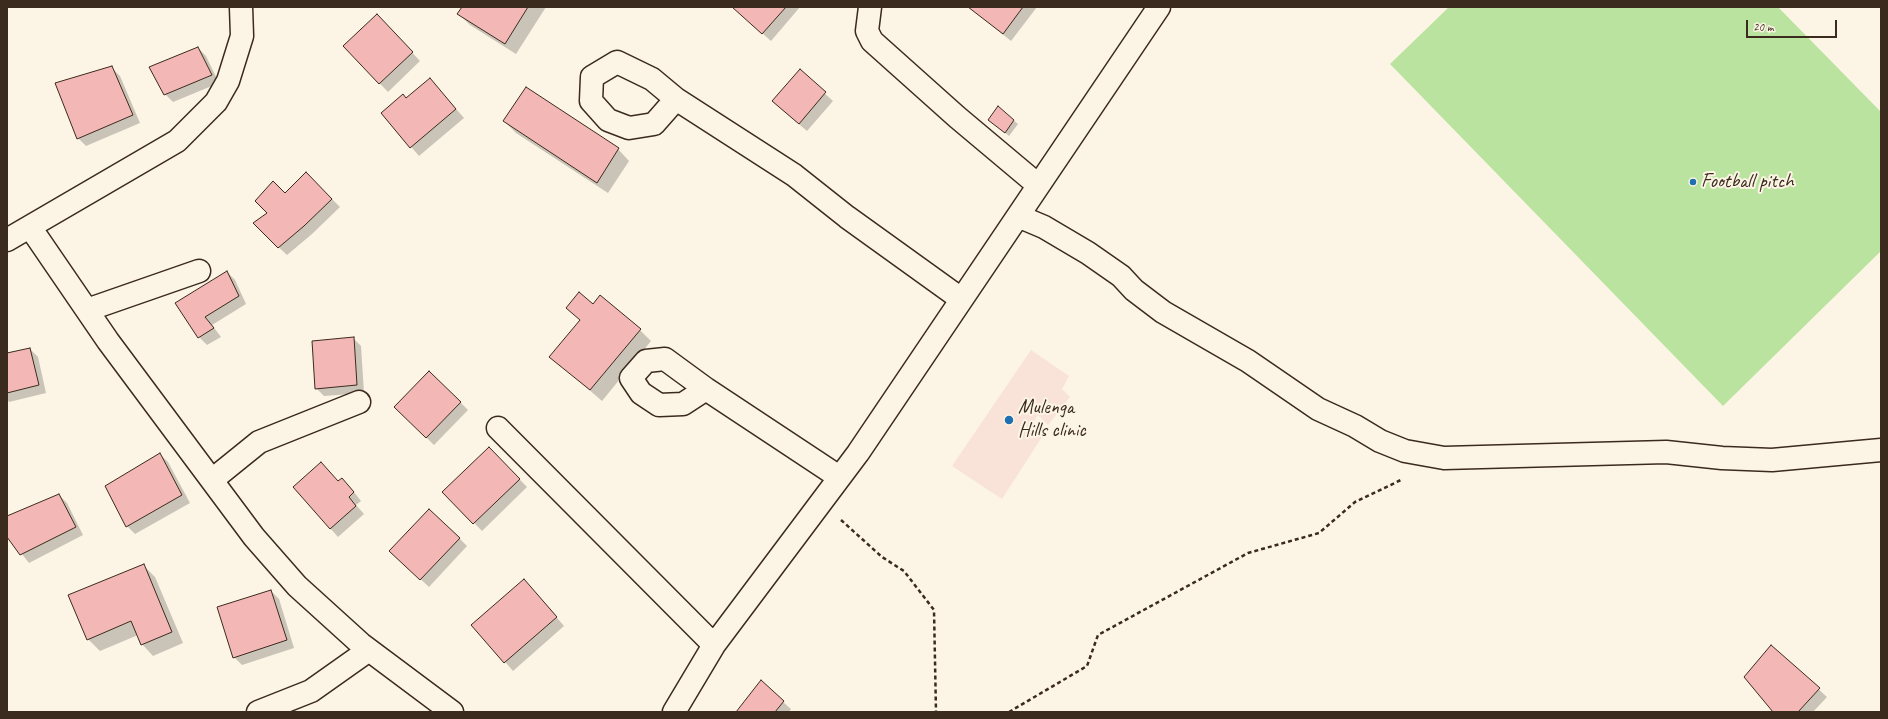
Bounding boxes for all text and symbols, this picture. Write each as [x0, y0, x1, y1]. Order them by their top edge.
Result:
scale bar [1748, 12, 1839, 38]
text: 20 m [1753, 19, 1773, 35]
place label: Football pitch [1701, 170, 1794, 194]
marker: Football pitch [1688, 177, 1698, 187]
place label: Mulenga Hills clinic [1018, 396, 1086, 443]
marker: Mulenga Hills clinic [1003, 414, 1015, 426]

